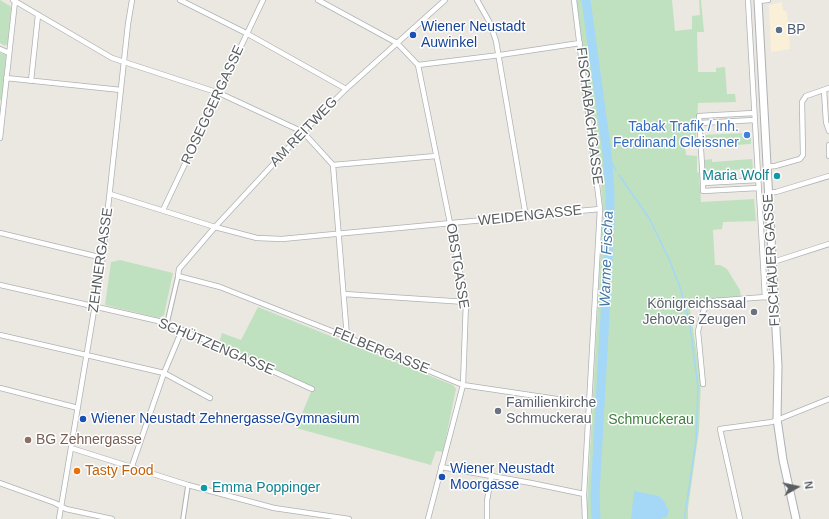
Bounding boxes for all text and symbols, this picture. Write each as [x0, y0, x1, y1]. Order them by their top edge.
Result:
place label: Wiener Neustadt Auwinkel [421, 19, 525, 52]
place label: BP [787, 22, 806, 38]
marker: BP [774, 25, 784, 35]
marker: Wiener Neustadt Auwinkel [408, 30, 418, 40]
street label: ROSEGGERGASSE [178, 43, 248, 167]
street label: FISCHABACHGASSE [572, 46, 606, 186]
street label: AM REITWEG [267, 94, 341, 170]
place label: Tabak Trafik / Inh. Ferdinand Gleissner [613, 119, 739, 152]
marker: Tabak Trafik / Inh. Ferdinand Gleissner [742, 130, 752, 140]
place label: Maria Wolf [702, 168, 769, 184]
marker: Maria Wolf [772, 171, 782, 181]
street label: FISCHAUER GASSE [760, 193, 784, 327]
street label: WEIDENGASSE [477, 202, 583, 230]
street label: ZEHNERGASSE [85, 206, 117, 314]
water label: Warme Fischa [596, 211, 618, 307]
street label: OBSTGASSE [442, 222, 472, 310]
place label: Königreichssaal Jehovas Zeugen [642, 296, 746, 328]
marker: Königreichssaal Jehovas Zeugen [749, 307, 759, 317]
street label: SCHÜTZENGASSE [155, 315, 277, 379]
street label: FELBERGASSE [330, 324, 432, 378]
place label: Familienkirche Schmuckerau [506, 395, 596, 428]
marker: Familienkirche Schmuckerau [493, 406, 503, 416]
place label: Wiener Neustadt Zehnergasse/Gymnasium [91, 411, 359, 427]
park label: Schmuckerau [608, 412, 694, 428]
marker: Wiener Neustadt Zehnergasse/Gymnasium [78, 414, 88, 424]
place label: BG Zehnergasse [36, 432, 142, 448]
marker: BG Zehnergasse [23, 435, 33, 445]
place label: Wiener Neustadt Moorgasse [450, 461, 554, 494]
place label: Tasty Food [85, 463, 153, 479]
marker: Tasty Food [72, 466, 82, 476]
north arrow [777, 467, 817, 507]
marker: Wiener Neustadt Moorgasse [437, 472, 447, 482]
place label: Emma Poppinger [212, 480, 320, 496]
text: N [802, 480, 815, 490]
marker: Emma Poppinger [199, 483, 209, 493]

